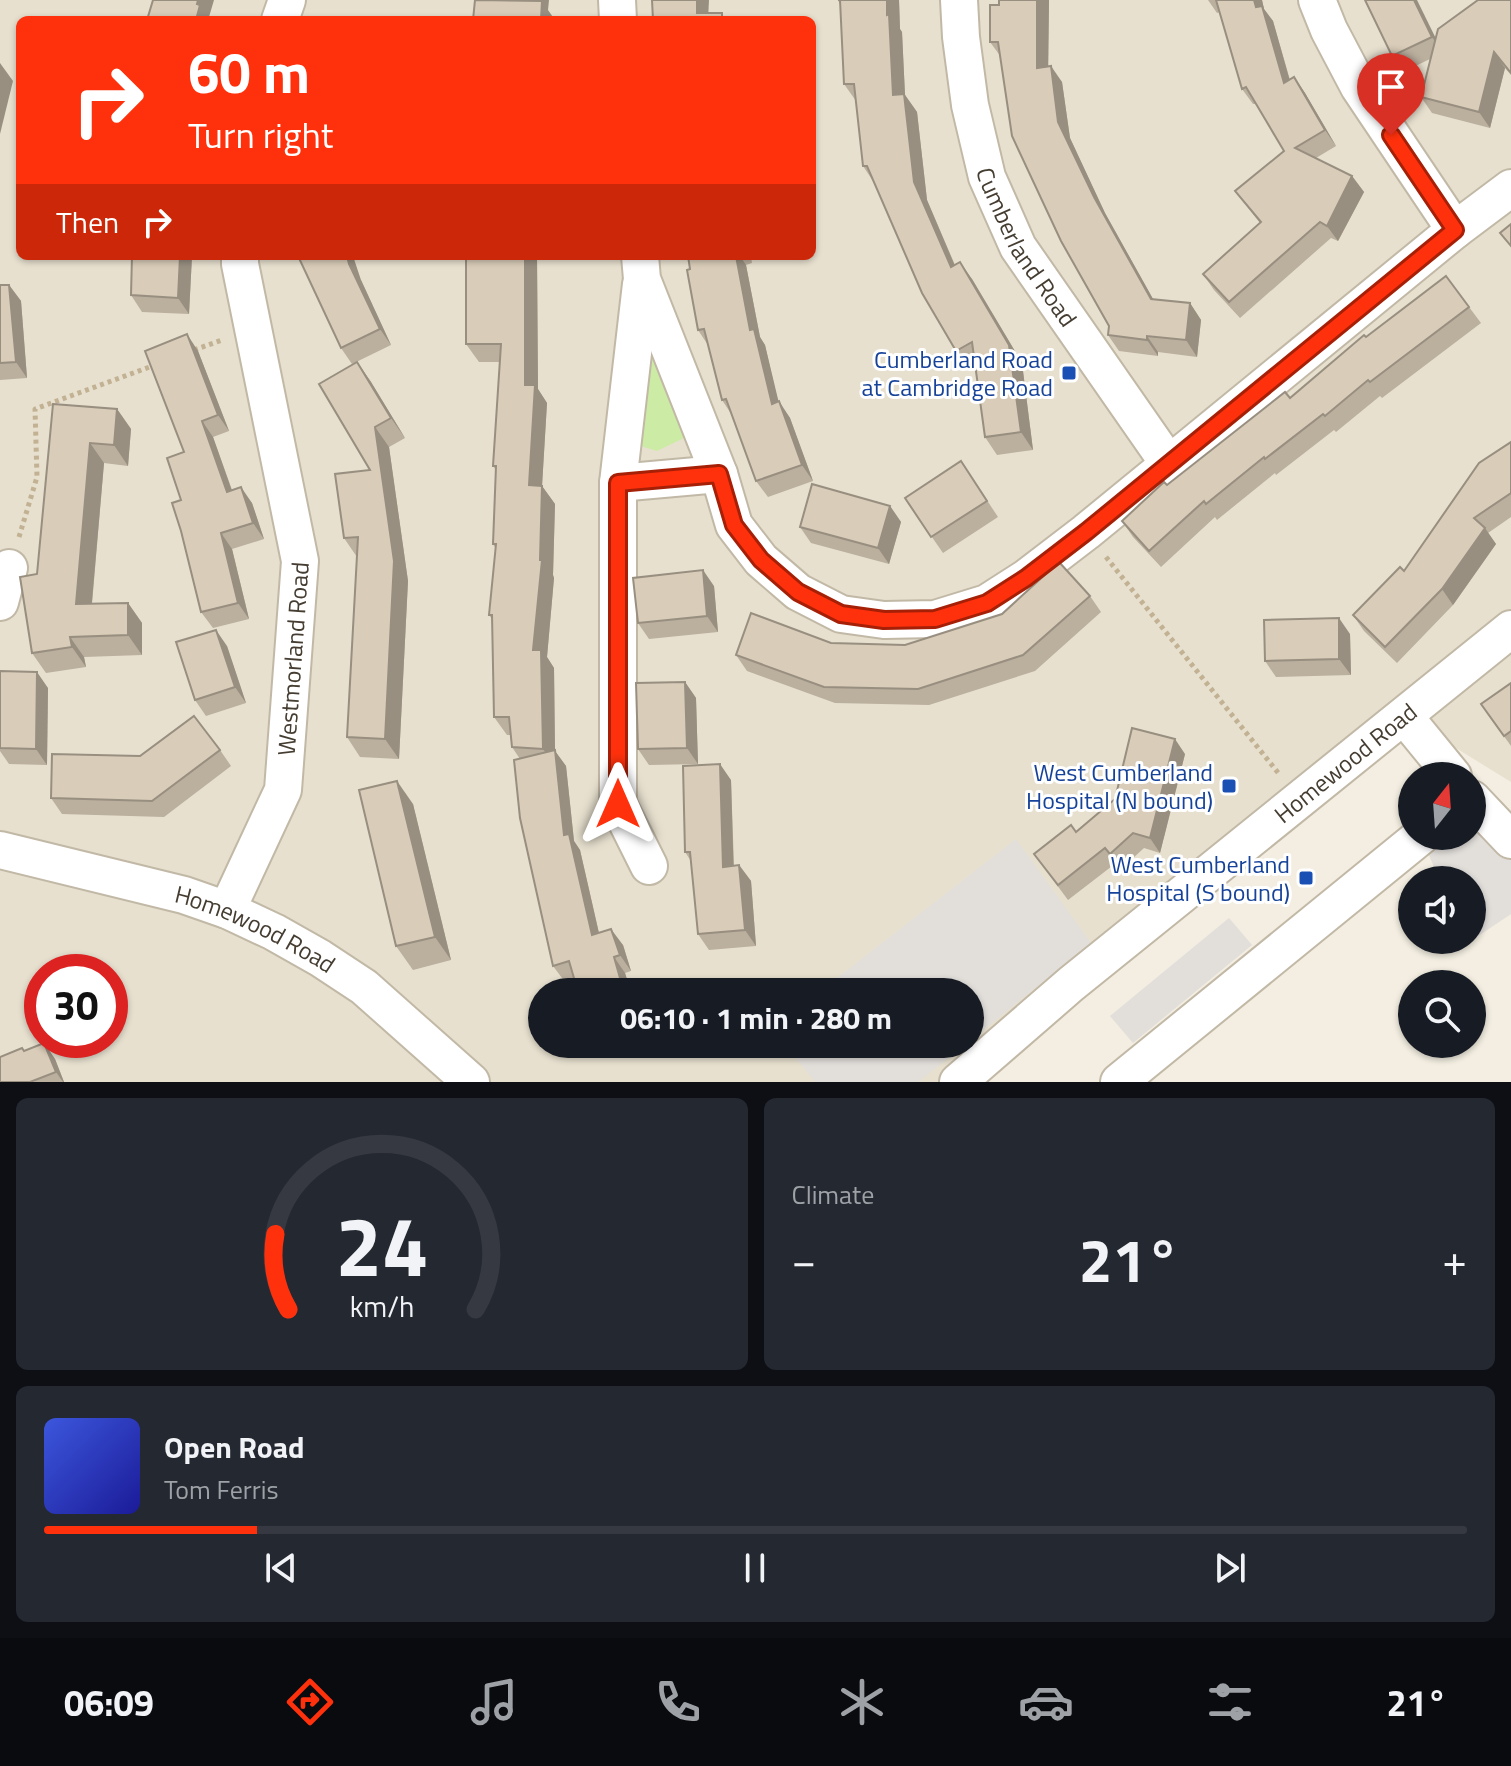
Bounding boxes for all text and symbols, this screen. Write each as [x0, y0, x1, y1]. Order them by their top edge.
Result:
text: 60 m [188, 30, 310, 115]
icon: right [56, 48, 160, 152]
pin [1357, 53, 1425, 135]
icon: arrive [1369, 65, 1413, 109]
text: Turn right [188, 107, 333, 162]
street label: Cumberland Road [967, 164, 1086, 334]
text: Then [56, 199, 119, 245]
icon: right [135, 200, 179, 244]
place label: Cumberland Road at Cambridge Road [862, 341, 1053, 405]
marker: Cumberland Road at Cambridge Road [1060, 364, 1078, 382]
street label: Westmorland Road [268, 561, 318, 757]
street label: Homewood Road [1266, 694, 1424, 831]
place label: West Cumberland Hospital (N bound) [1026, 754, 1213, 818]
position arrow [576, 762, 660, 846]
north arrow [1398, 762, 1486, 850]
map controls [1398, 762, 1486, 1058]
marker: West Cumberland Hospital (N bound) [1220, 777, 1238, 795]
place label: West Cumberland Hospital (S bound) [1106, 846, 1290, 910]
button: sound [1398, 866, 1486, 954]
marker: West Cumberland Hospital (S bound) [1297, 869, 1315, 887]
street label: Homewood Road [171, 875, 343, 982]
speed limit sign: 30 [24, 954, 128, 1058]
button: search [1398, 970, 1486, 1058]
text: 06:10 · 1 min · 280 m [620, 995, 892, 1041]
text: Climate [792, 1175, 874, 1214]
text: 24 [335, 1182, 428, 1308]
text: 21° [1079, 1214, 1180, 1305]
text: − [792, 1226, 816, 1293]
text: + [1442, 1226, 1467, 1293]
text: km/h [349, 1285, 414, 1328]
text: Open Road [164, 1424, 305, 1470]
text: Tom Ferris [164, 1470, 279, 1509]
icon: previous [259, 1546, 303, 1590]
icon: pause [733, 1546, 777, 1590]
icon: next [1208, 1546, 1252, 1590]
icon: directions [282, 1674, 338, 1730]
icon: music [466, 1674, 522, 1730]
icon: phone [650, 1674, 706, 1730]
icon: climate [834, 1674, 890, 1730]
icon: car [1018, 1674, 1074, 1730]
icon: filters [1202, 1674, 1258, 1730]
text: 06:09 [64, 1675, 154, 1730]
text: 21° [1386, 1675, 1447, 1730]

